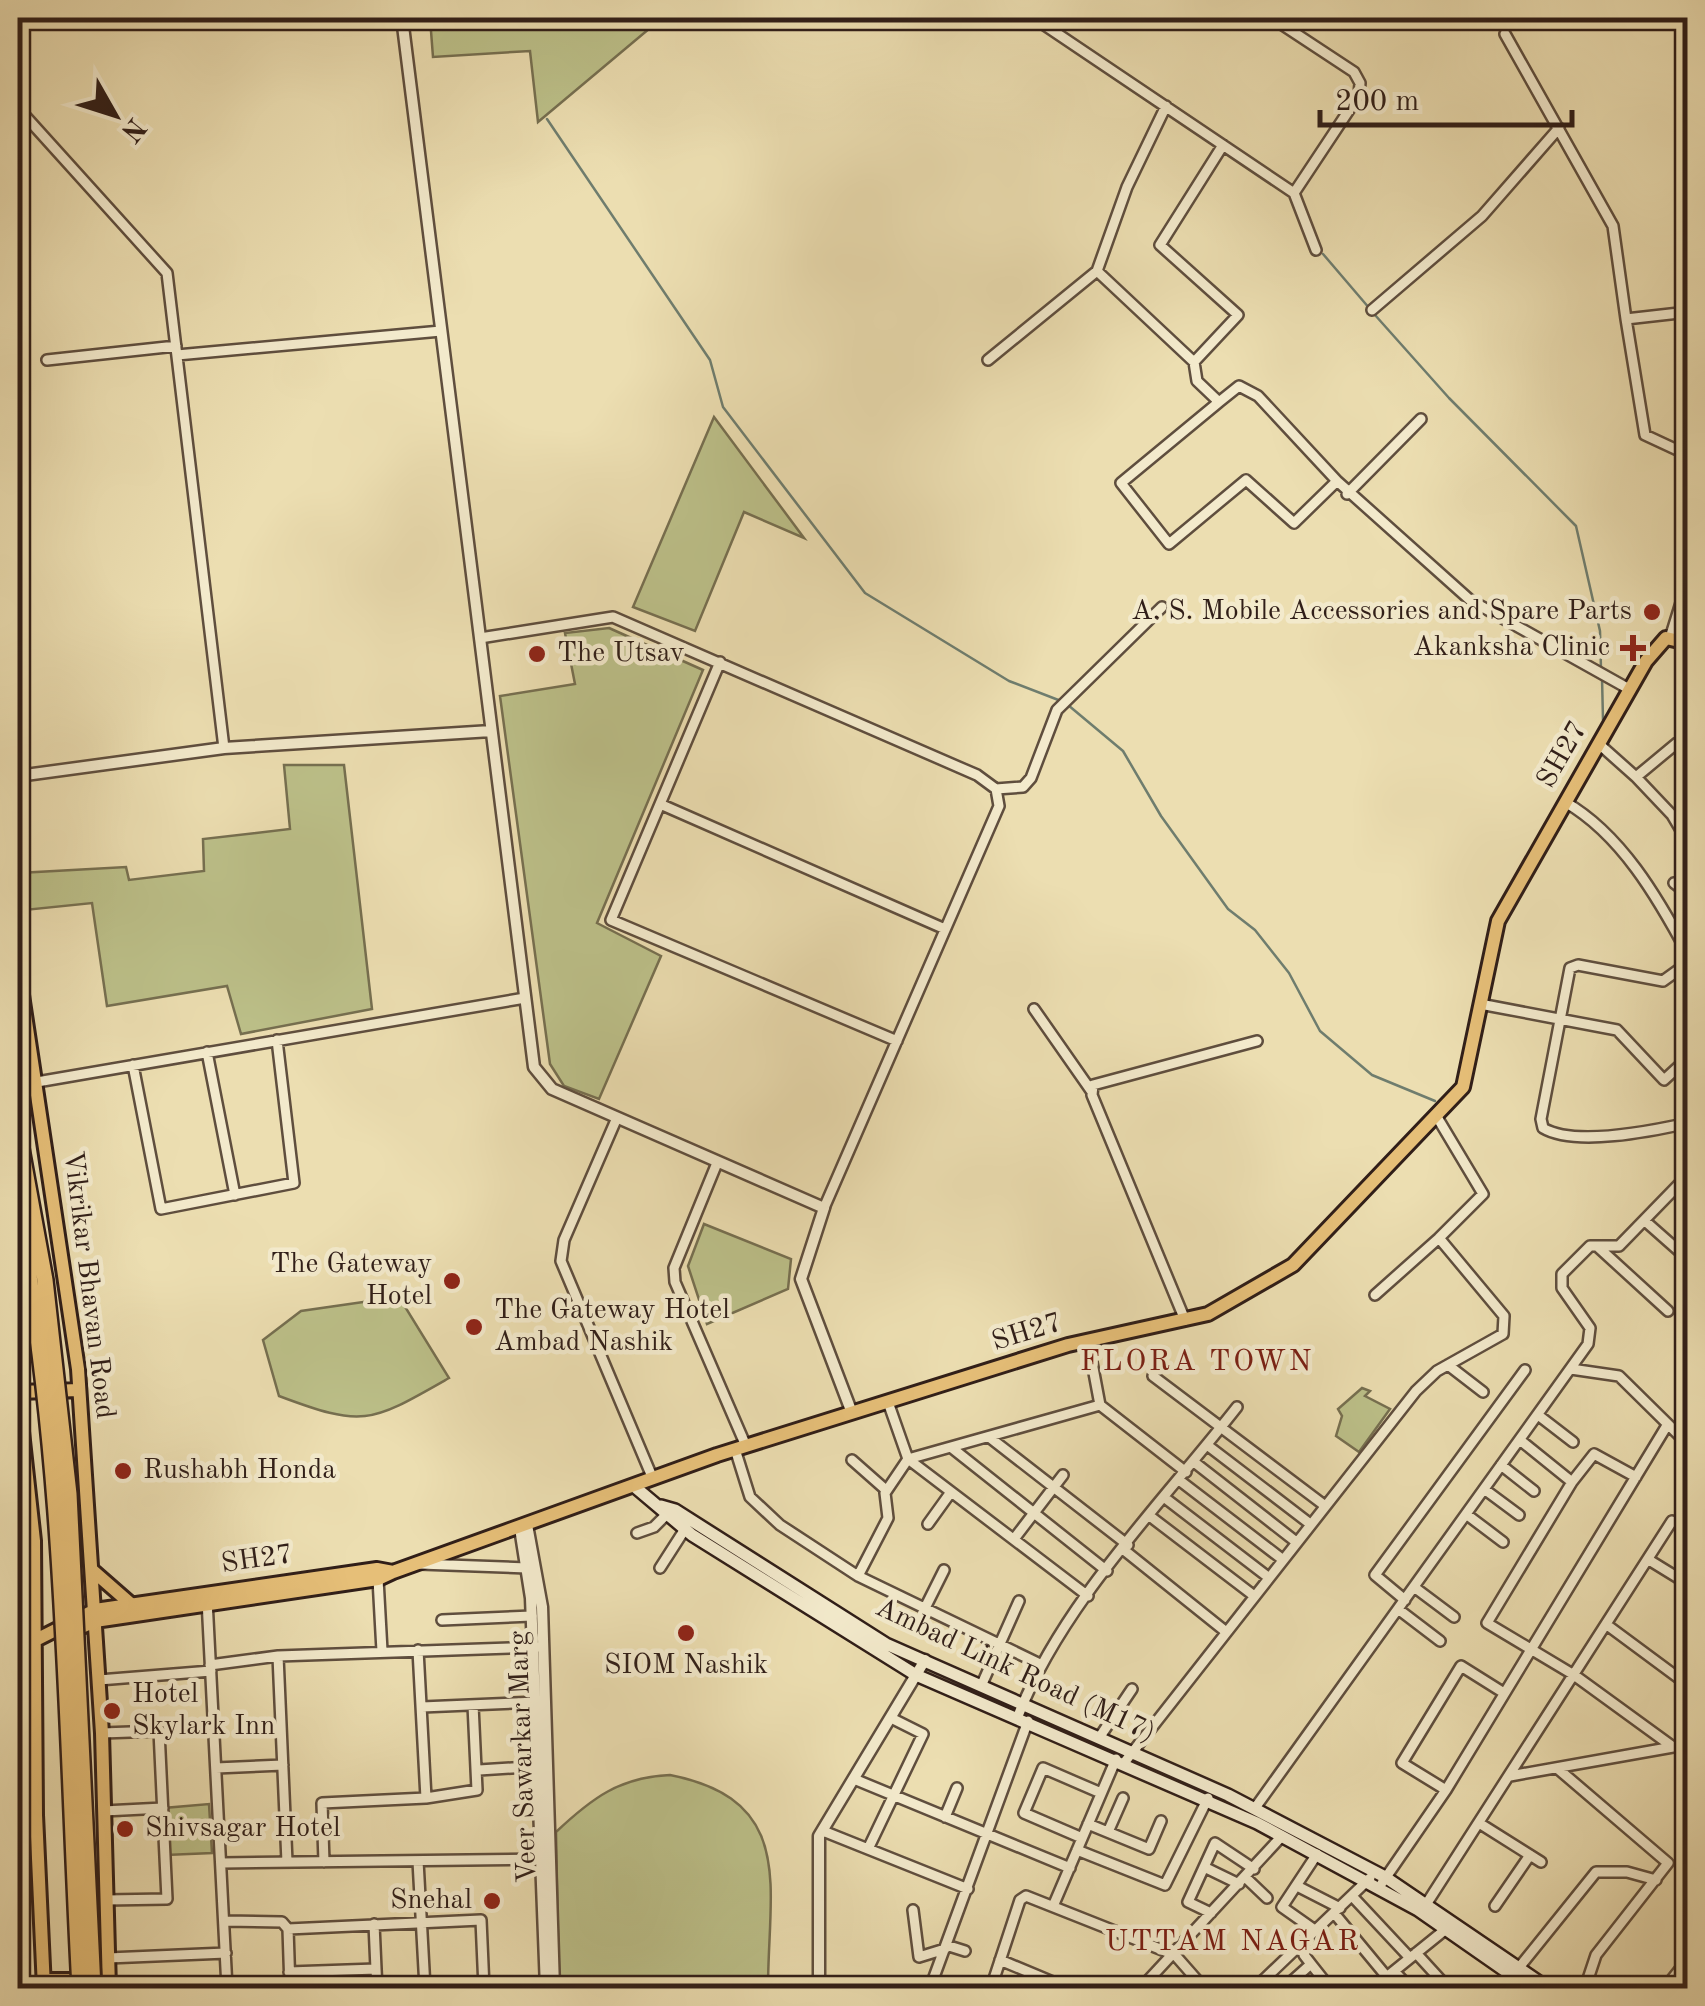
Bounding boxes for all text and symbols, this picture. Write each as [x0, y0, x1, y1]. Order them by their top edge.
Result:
north arrow [65, 65, 165, 165]
scale bar [1320, 65, 1572, 127]
text: 200 m [1335, 87, 1419, 117]
text: N [114, 112, 150, 146]
place label: A. S. Mobile Accessories and Spare Parts [1131, 598, 1632, 626]
marker: A. S. Mobile Accessories and Spare Parts [1641, 601, 1663, 623]
place label: Akanksha Clinic [1413, 634, 1610, 662]
marker: Akanksha Clinic [1620, 635, 1646, 661]
place label: The Utsav [557, 640, 685, 668]
marker: The Utsav [526, 643, 548, 665]
street label: SH27 [1533, 717, 1593, 793]
street label: Vikrikar Bhavan Road [58, 1149, 118, 1421]
place label: The Gateway Hotel [270, 1251, 432, 1311]
marker: The Gateway Hotel [441, 1270, 463, 1292]
place label: The Gateway Hotel Ambad Nashik [494, 1297, 730, 1357]
street label: SH27 [989, 1309, 1065, 1357]
marker: The Gateway Hotel Ambad Nashik [463, 1316, 485, 1338]
district label: FLORA TOWN [1080, 1347, 1314, 1377]
place label: Rushabh Honda [143, 1457, 336, 1485]
marker: Rushabh Honda [112, 1460, 134, 1482]
street label: SH27 [219, 1541, 295, 1579]
street label: Ambad Link Road (M17) [871, 1594, 1159, 1748]
marker: SIOM Nashik [675, 1622, 697, 1644]
street label: Veer Sawarkar Marg [506, 1630, 542, 1884]
place label: SIOM Nashik [604, 1652, 768, 1680]
place label: Hotel Skylark Inn [132, 1681, 275, 1741]
marker: Hotel Skylark Inn [101, 1700, 123, 1722]
place label: Shivsagar Hotel [145, 1815, 340, 1843]
marker: Shivsagar Hotel [114, 1818, 136, 1840]
place label: Snehal [390, 1887, 472, 1915]
marker: Snehal [481, 1890, 503, 1912]
district label: UTTAM NAGAR [1105, 1927, 1361, 1957]

